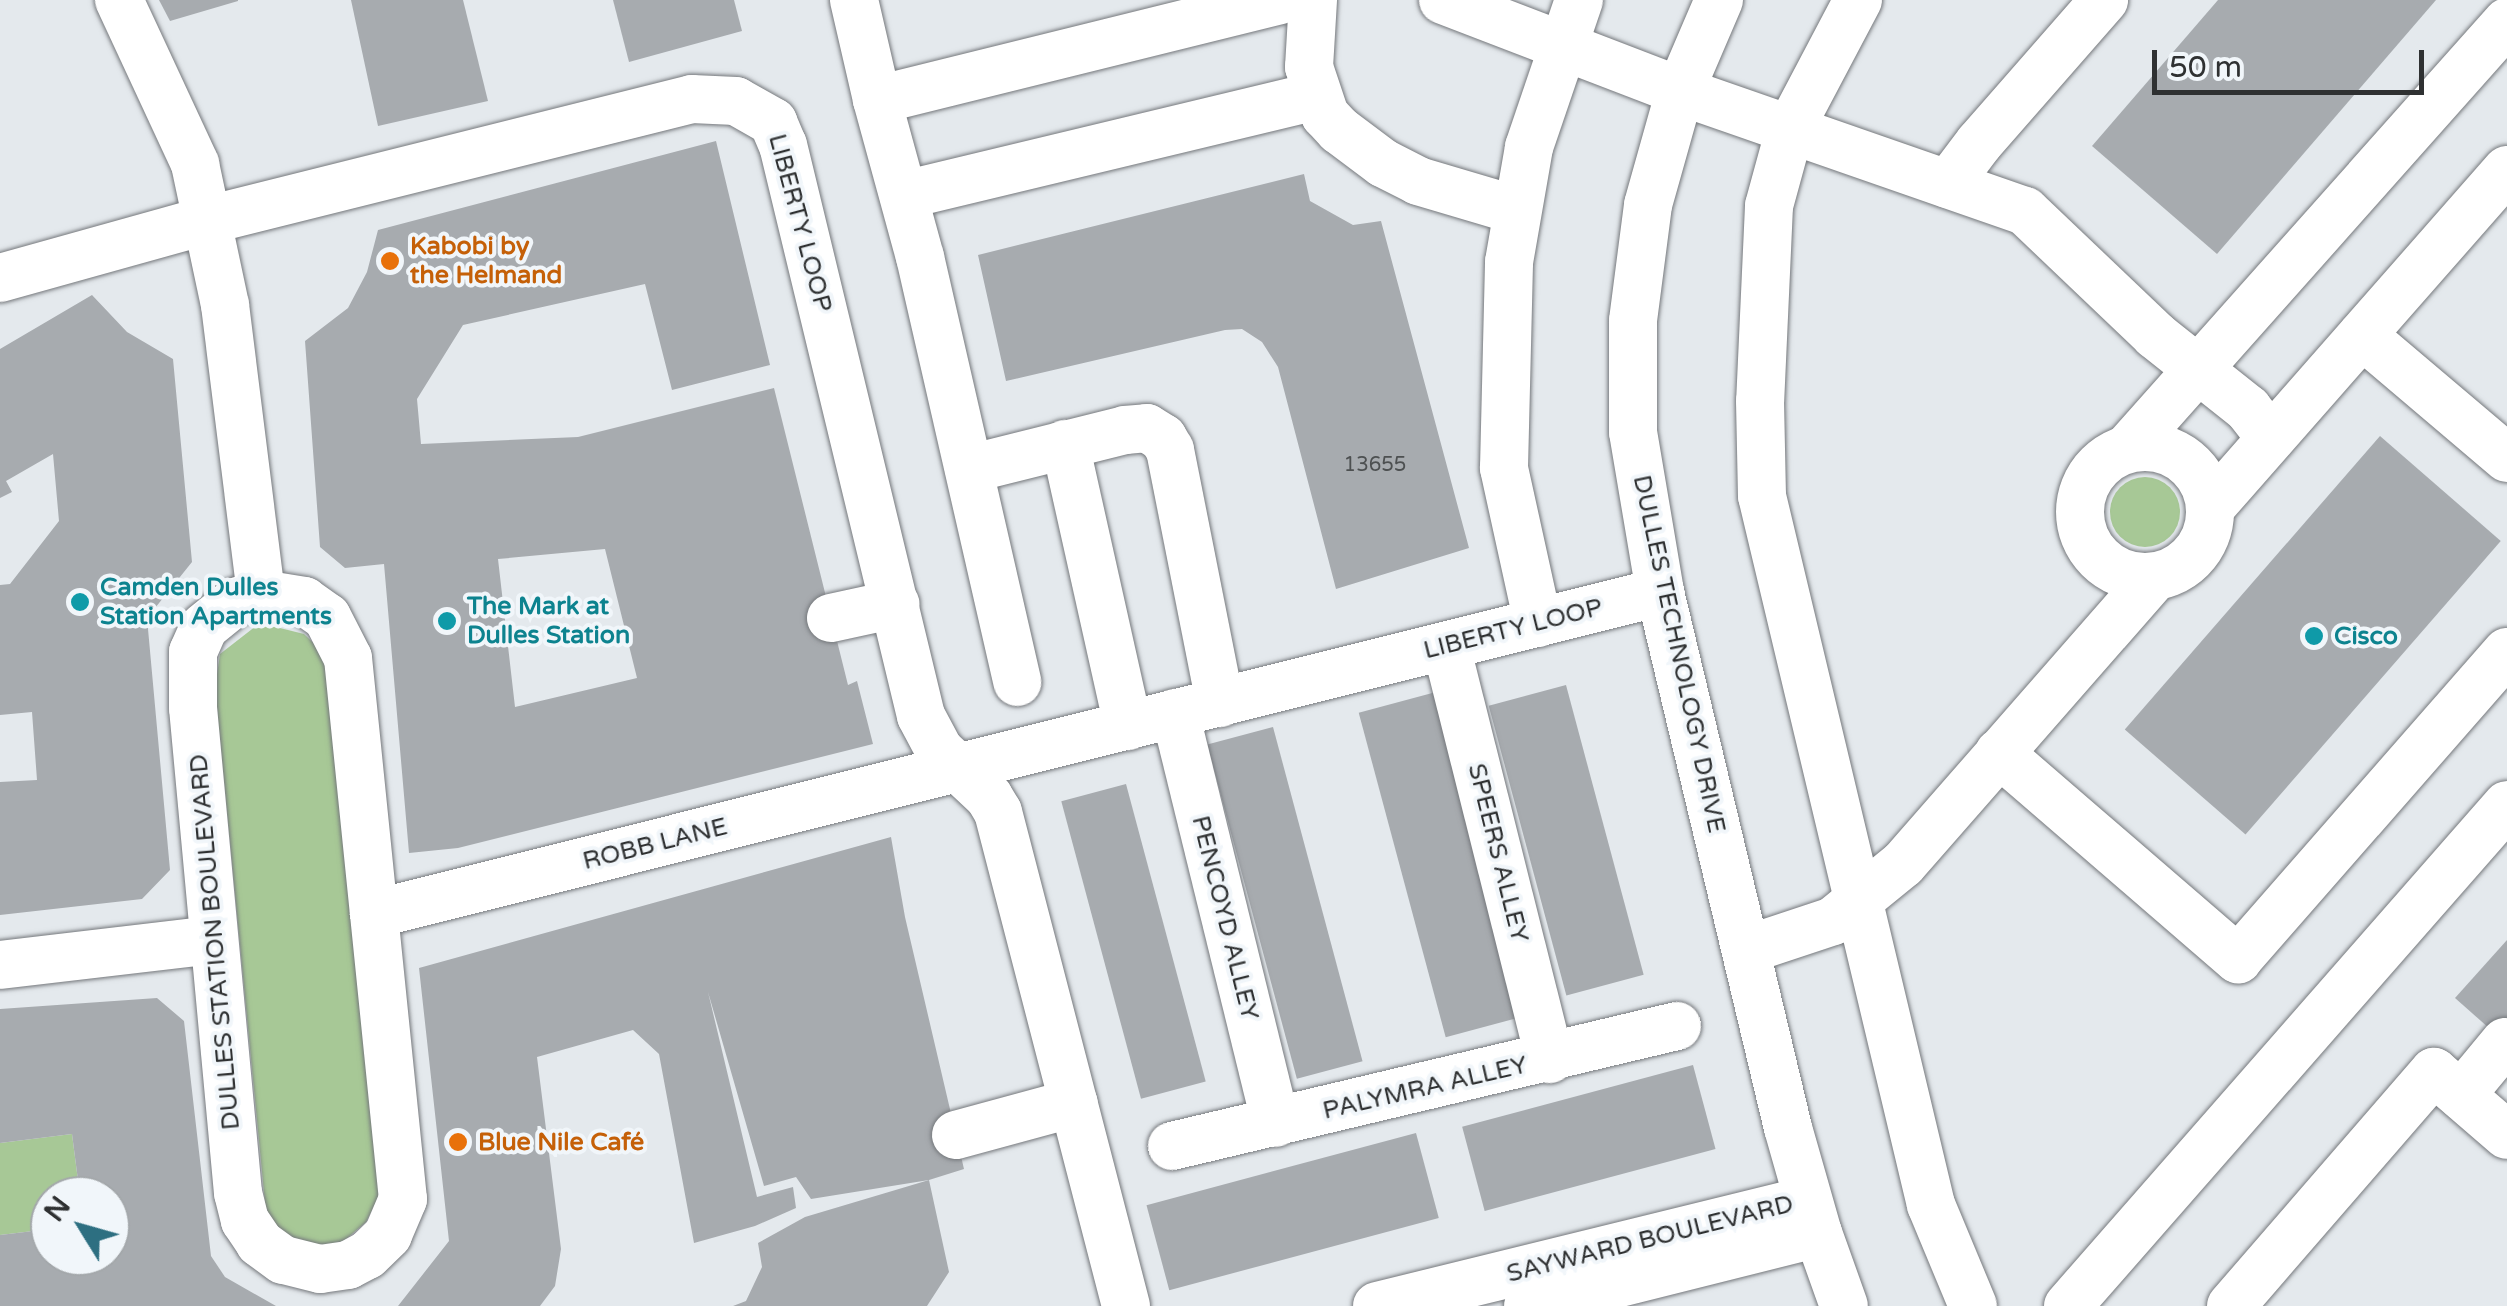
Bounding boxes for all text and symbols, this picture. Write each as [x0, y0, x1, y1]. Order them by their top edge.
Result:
scale bar [2157, 30, 2430, 92]
text: 50 m [2169, 49, 2242, 86]
street label: LIBERTY LOOP [762, 131, 838, 315]
place label: Kabobi by the Helmand [410, 232, 562, 291]
marker: Kabobi by the Helmand [379, 250, 401, 272]
house number: 13655 [1344, 453, 1406, 477]
street label: DULLES TECHNOLOGY DRIVE [1626, 472, 1732, 836]
place label: Camden Dulles Station Apartments [100, 573, 332, 632]
marker: Camden Dulles Station Apartments [69, 591, 91, 613]
place label: The Mark at Dulles Station [467, 592, 630, 651]
street label: LIBERTY LOOP [1421, 592, 1605, 666]
marker: The Mark at Dulles Station [436, 610, 458, 632]
place label: Cisco [2334, 621, 2398, 651]
marker: Cisco [2303, 625, 2325, 647]
street label: DULLES STATION BOULEVARD [184, 753, 246, 1131]
street label: SPEERS ALLEY [1461, 761, 1535, 945]
street label: ROBB LANE [580, 812, 730, 876]
street label: PENCOYD ALLEY [1185, 813, 1265, 1023]
street label: PALYMRA ALLEY [1320, 1050, 1530, 1126]
place label: Blue Nile Café [478, 1127, 644, 1157]
marker: Blue Nile Café [447, 1131, 469, 1153]
north arrow [30, 1176, 130, 1276]
street label: SAYWARD BOULEVARD [1504, 1189, 1796, 1289]
text: N [37, 1190, 78, 1228]

